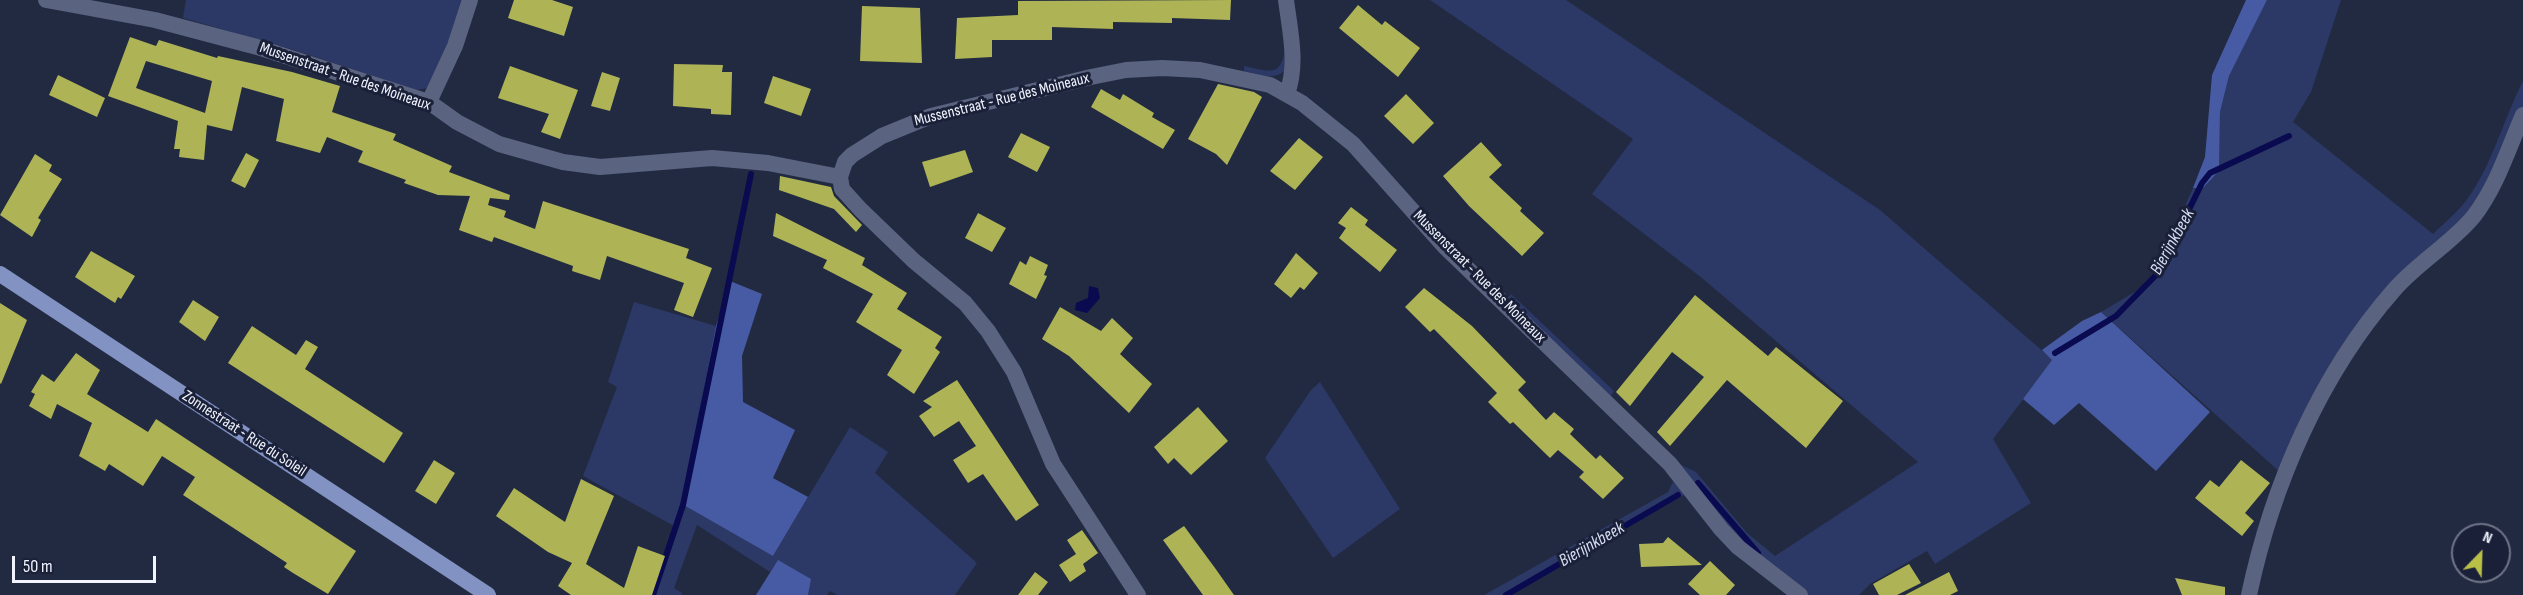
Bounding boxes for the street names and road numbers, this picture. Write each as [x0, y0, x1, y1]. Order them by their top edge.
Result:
street label: Mussenstraat - Rue des Moineaux [257, 39, 433, 115]
street label: Mussenstraat - Rue des Moineaux [913, 69, 1091, 131]
street label: Mussenstraat - Rue des Moineaux [1409, 207, 1549, 347]
street label: Zonnestraat - Rue du Soleil [178, 387, 310, 481]

